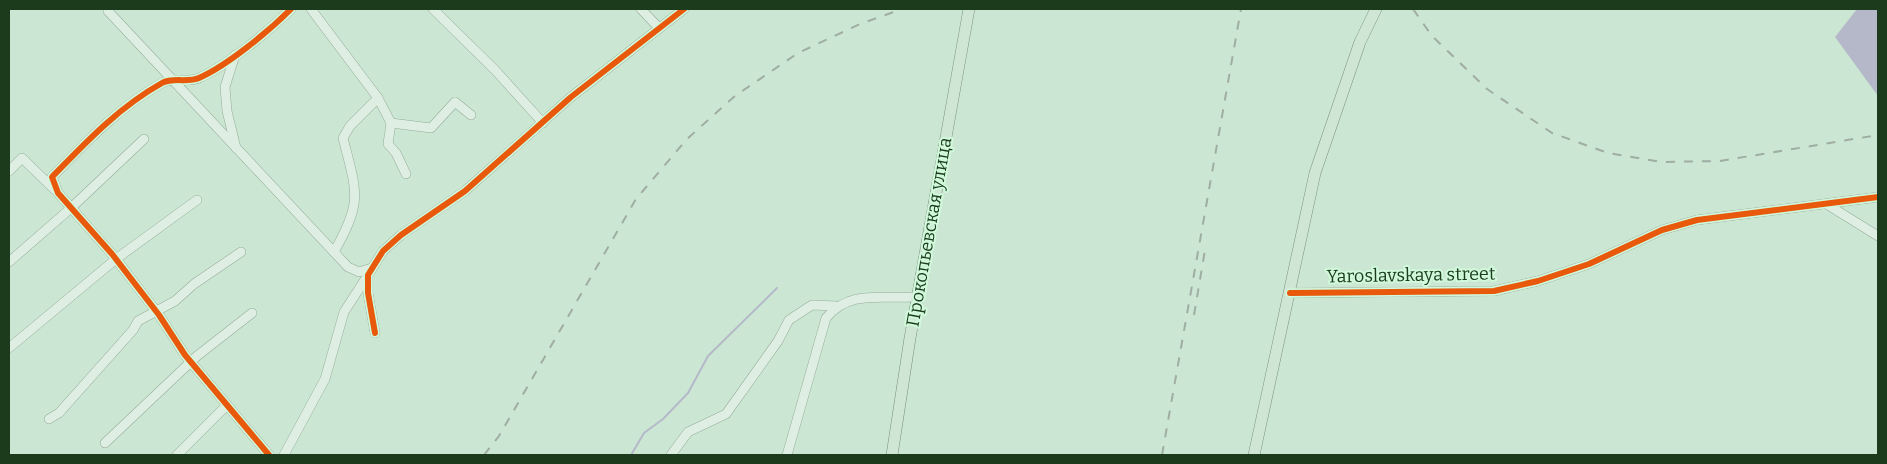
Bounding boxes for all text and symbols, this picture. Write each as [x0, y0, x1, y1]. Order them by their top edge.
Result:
street label: Прокопьевская улица [902, 136, 957, 328]
street label: Yaroslavskaya street [1326, 263, 1496, 287]

